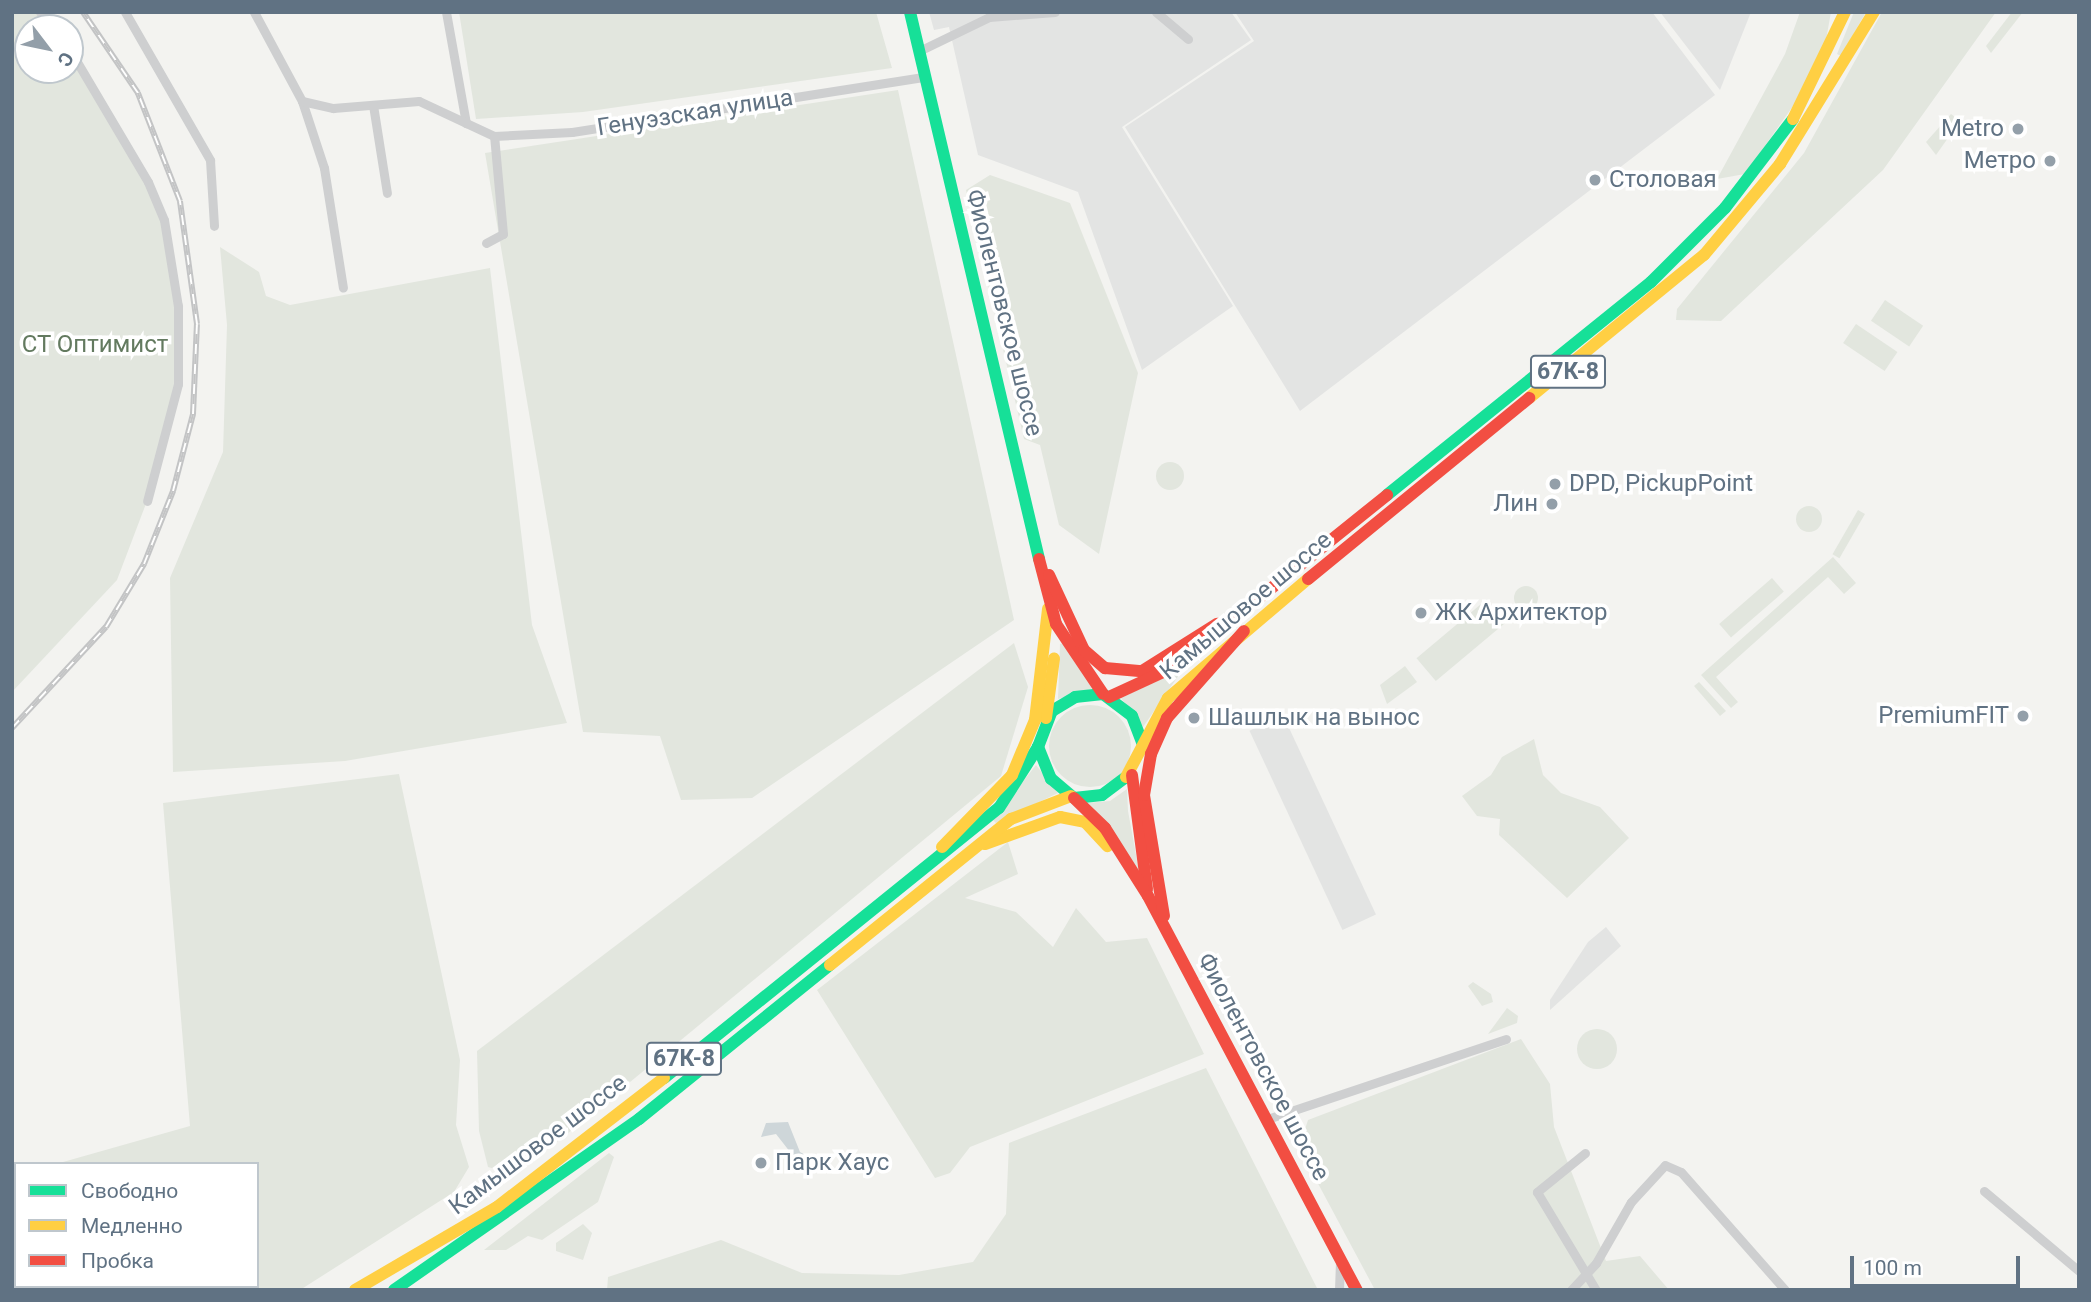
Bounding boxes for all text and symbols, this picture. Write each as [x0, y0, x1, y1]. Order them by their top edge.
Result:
north arrow [14, 14, 84, 84]
text: С [52, 48, 79, 71]
street label: Генуэзская улица [595, 83, 795, 143]
place label: Metro [1941, 115, 2004, 143]
marker: Metro [2010, 121, 2026, 137]
place label: Метро [1964, 147, 2036, 175]
marker: Метро [2042, 153, 2058, 169]
place label: Столовая [1609, 166, 1717, 194]
marker: Столовая [1587, 172, 1603, 188]
street label: Фиолентовское шоссе [959, 187, 1049, 439]
park label: СТ Оптимист [21, 331, 169, 359]
road number: 67К-8 [1530, 352, 1606, 392]
place label: DPD, PickupPoint [1569, 470, 1753, 498]
marker: DPD, PickupPoint [1547, 476, 1563, 492]
place label: Лин [1493, 490, 1538, 518]
marker: Лин [1544, 496, 1560, 512]
street label: Камышовое шоссе [1154, 526, 1338, 686]
place label: ЖК Архитектор [1435, 599, 1607, 627]
marker: ЖК Архитектор [1413, 605, 1429, 621]
place label: PremiumFIT [1878, 702, 2009, 730]
place label: Шашлык на вынос [1208, 704, 1420, 732]
marker: PremiumFIT [2015, 708, 2031, 724]
marker: Шашлык на вынос [1186, 710, 1202, 726]
street label: Фиолентовское шоссе [1191, 948, 1335, 1186]
road number: 67К-8 [646, 1040, 722, 1078]
street label: Камышовое шоссе [443, 1069, 633, 1221]
place label: Парк Хаус [775, 1149, 889, 1177]
marker: Парк Хаус [753, 1155, 769, 1171]
legend [14, 1162, 259, 1288]
text: Свободно [81, 1179, 178, 1203]
text: Медленно [81, 1214, 183, 1238]
scale bar [1853, 1242, 2023, 1286]
text: Пробка [81, 1249, 154, 1273]
text: 100 m [1863, 1256, 1922, 1280]

